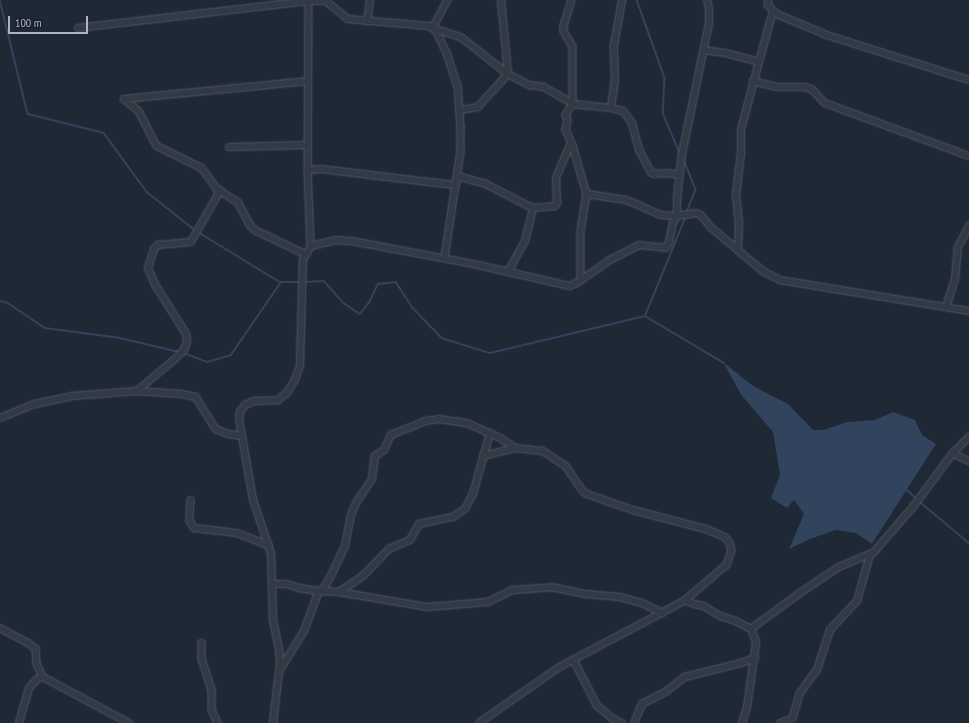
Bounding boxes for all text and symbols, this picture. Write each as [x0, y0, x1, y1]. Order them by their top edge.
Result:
scale bar [10, 8, 90, 34]
text: 100 m [15, 15, 42, 30]

